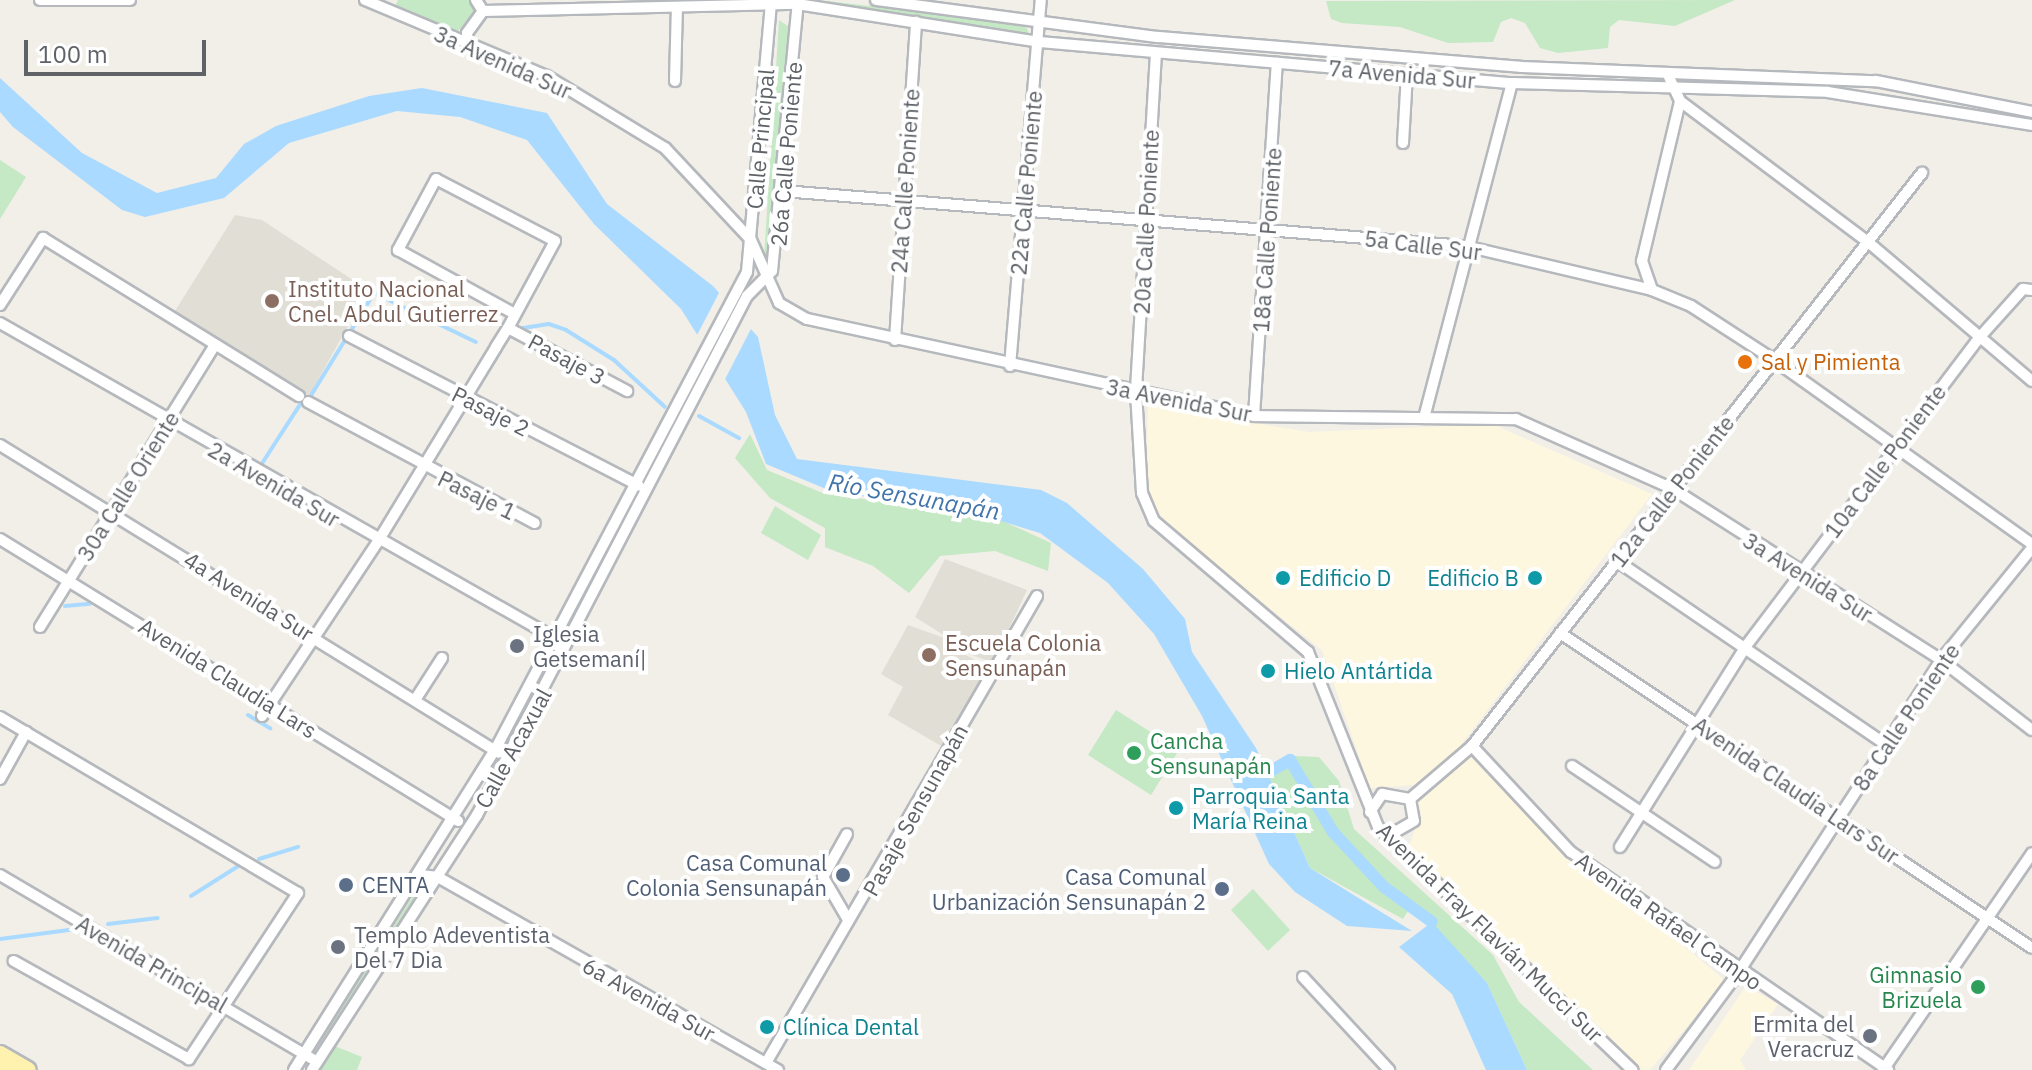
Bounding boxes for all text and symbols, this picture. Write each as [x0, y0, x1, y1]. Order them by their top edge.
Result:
street label: 3a Avenida Sur [430, 20, 576, 104]
scale bar [28, 24, 210, 74]
text: 100 m [38, 38, 108, 70]
street label: 7a Avenida Sur [1327, 54, 1477, 94]
street label: 26a Calle Poniente [765, 61, 807, 247]
street label: Calle Principal [741, 68, 779, 210]
street label: 24a Calle Poniente [885, 88, 925, 274]
street label: 22a Calle Poniente [1005, 90, 1047, 276]
street label: 20a Calle Poniente [1128, 129, 1164, 315]
street label: 18a Calle Poniente [1247, 147, 1287, 333]
street label: 5a Calle Sur [1363, 225, 1483, 265]
place label: Instituto Nacional Cnel. Abdul Gutierrez [288, 275, 498, 326]
marker: Instituto Nacional Cnel. Abdul Gutierrez [263, 292, 281, 310]
street label: Pasaje 3 [524, 328, 610, 390]
place label: Sal y Pimienta [1761, 349, 1900, 375]
marker: Sal y Pimienta [1736, 353, 1754, 371]
street label: 3a Avenida Sur [1104, 373, 1254, 427]
street label: 10a Calle Poniente [1819, 379, 1951, 543]
street label: Pasaje 2 [448, 380, 534, 442]
street label: 30a Calle Oriente [71, 406, 185, 566]
street label: 12a Calle Poniente [1605, 410, 1739, 572]
street label: 2a Avenida Sur [203, 436, 345, 532]
street label: Pasaje 1 [434, 465, 520, 525]
water label: Río Sensunapán [826, 468, 1002, 526]
street label: 3a Avenida Sur [1738, 527, 1878, 627]
street label: 4a Avenida Sur [179, 546, 319, 646]
place label: Edificio D [1299, 565, 1391, 591]
place label: Edificio B [1427, 565, 1519, 591]
marker: Edificio D [1274, 569, 1292, 587]
marker: Edificio B [1526, 569, 1544, 587]
street label: Avenida Claudia Lars [134, 613, 322, 743]
place label: Iglesia Getsemaní| [533, 620, 647, 672]
place label: Escuela Colonia Sensunapán [945, 629, 1101, 680]
marker: Iglesia Getsemaní| [508, 637, 526, 655]
street label: 8a Calle Poniente [1847, 638, 1965, 796]
marker: Escuela Colonia Sensunapán [920, 646, 938, 664]
place label: Hielo Antártida [1284, 658, 1433, 684]
marker: Hielo Antártida [1259, 662, 1277, 680]
street label: Calle Acaxual [469, 684, 557, 812]
street label: Avenida Claudia Lars Sur [1688, 711, 1904, 869]
street label: Pasaje Sensunapán [857, 720, 973, 900]
place label: Cancha Sensunapán [1150, 727, 1272, 778]
marker: Cancha Sensunapán [1125, 744, 1143, 762]
place label: Parroquia Santa María Reina [1192, 782, 1349, 834]
marker: Parroquia Santa María Reina [1167, 799, 1185, 817]
street label: Avenida Fray Flavián Mucci Sur [1372, 817, 1608, 1047]
street label: Avenida Rafael Campo [1571, 847, 1767, 995]
place label: Casa Comunal Colonia Sensunapán [626, 849, 827, 900]
place label: Casa Comunal Urbanización Sensunapán 2 [932, 863, 1206, 914]
marker: Casa Comunal Colonia Sensunapán [834, 866, 852, 884]
place label: CENTA [362, 872, 429, 898]
marker: CENTA [337, 876, 355, 894]
marker: Casa Comunal Urbanización Sensunapán 2 [1213, 880, 1231, 898]
street label: Avenida Principal [72, 910, 232, 1018]
place label: Templo Adeventista Del 7 Dia [354, 921, 550, 972]
marker: Templo Adeventista Del 7 Dia [329, 938, 347, 956]
street label: 6a Avenida Sur [578, 952, 720, 1046]
place label: Gimnasio Brizuela [1869, 961, 1962, 1012]
marker: Gimnasio Brizuela [1969, 978, 1987, 996]
place label: Ermita del Veracruz [1753, 1010, 1854, 1062]
place label: Clínica Dental [783, 1014, 919, 1040]
marker: Clínica Dental [758, 1018, 776, 1036]
marker: Ermita del Veracruz [1861, 1027, 1879, 1045]

